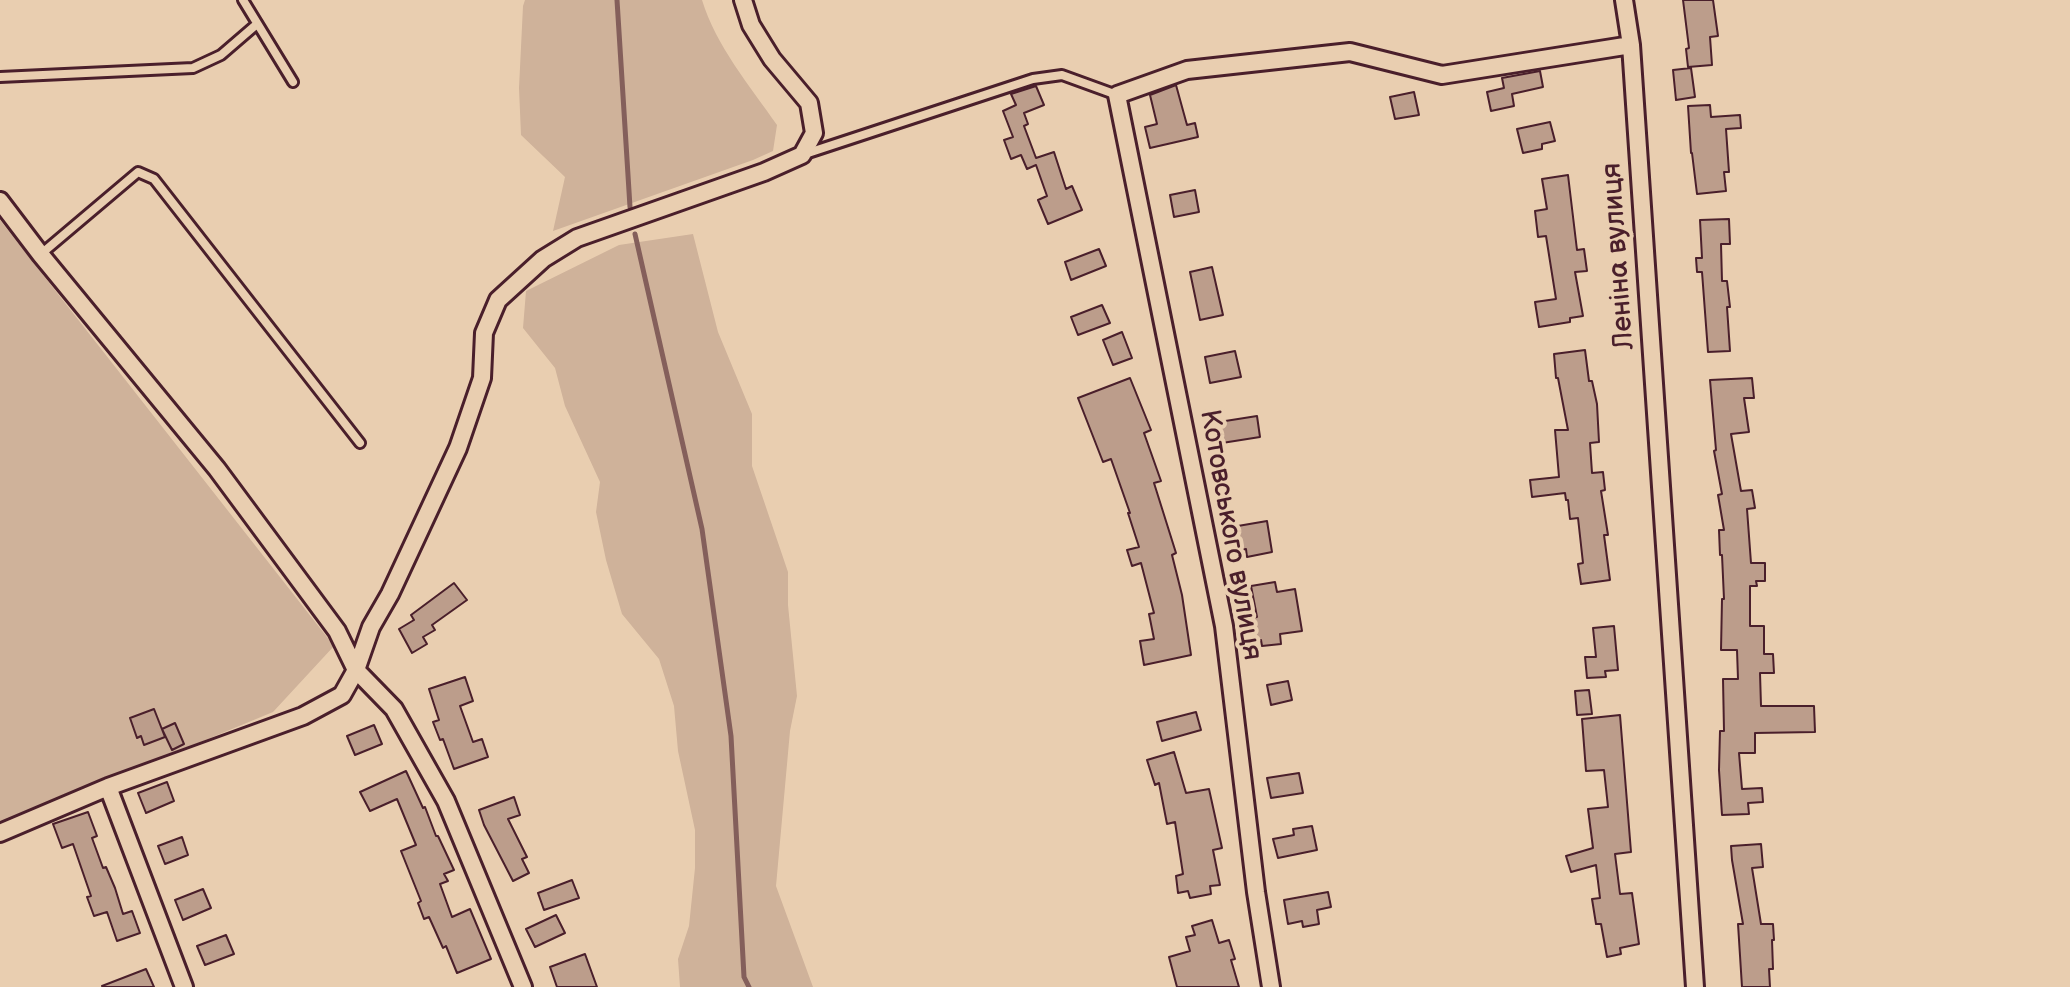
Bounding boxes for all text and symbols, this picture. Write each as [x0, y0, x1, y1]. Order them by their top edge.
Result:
street label: Леніна вулиця [1596, 161, 1642, 351]
street label: Котовського вулиця [1191, 407, 1269, 663]

